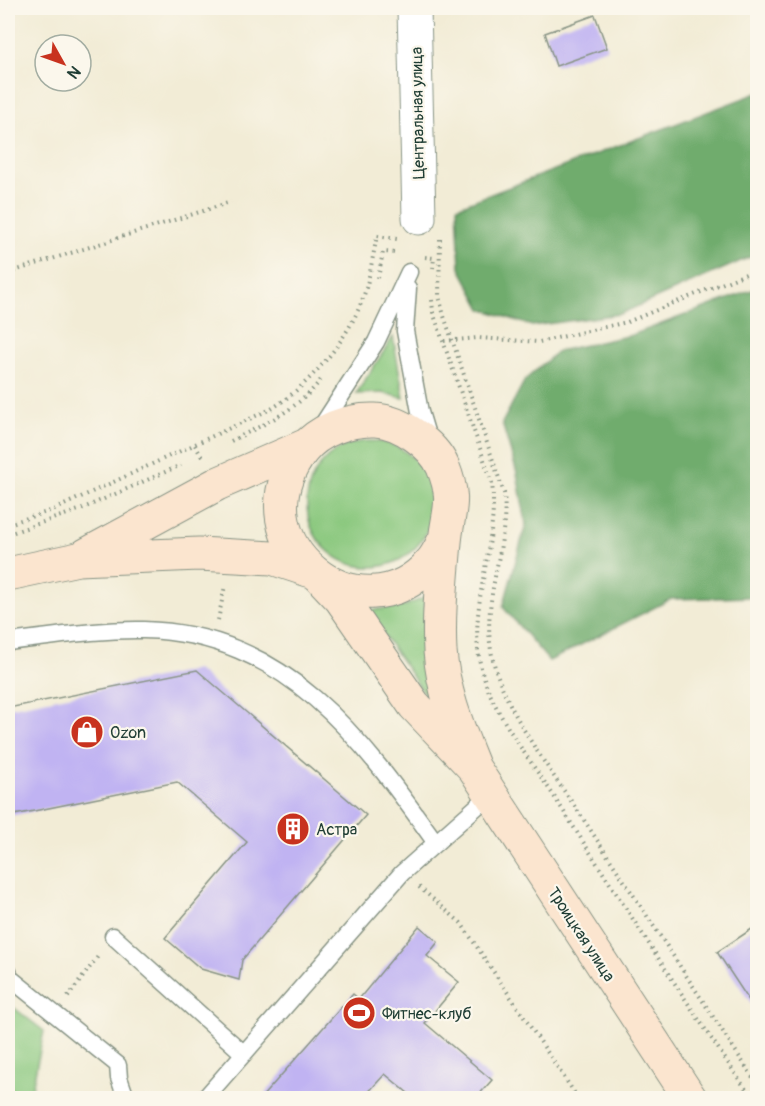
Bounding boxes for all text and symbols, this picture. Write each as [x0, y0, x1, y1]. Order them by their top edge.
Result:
north arrow [33, 33, 93, 93]
street label: Центральная улица [407, 47, 429, 179]
text: N [62, 61, 85, 83]
shop icon: Ozon [69, 714, 105, 750]
place label: Ozon [110, 723, 146, 743]
building icon: Астра [275, 811, 311, 847]
place label: Астра [316, 820, 357, 840]
street label: Троицкая улица [543, 884, 619, 986]
sports icon: Фитнес-клуб [341, 995, 377, 1031]
place label: Фитнес-клуб [382, 1004, 471, 1024]

